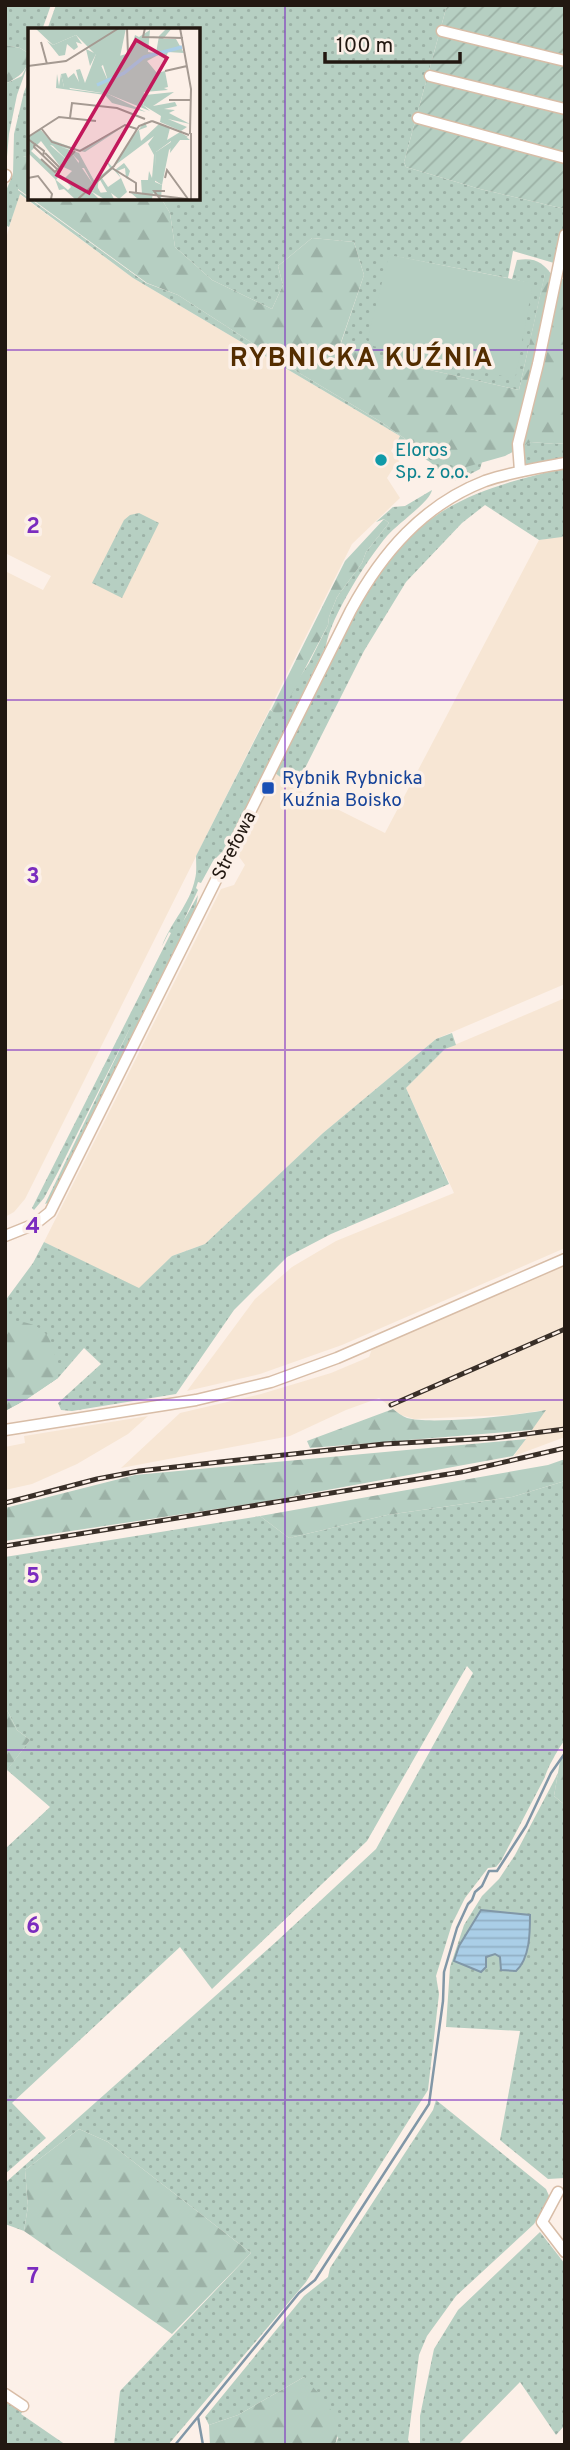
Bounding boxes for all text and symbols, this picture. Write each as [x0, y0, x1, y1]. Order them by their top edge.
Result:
scale bar [325, 21, 460, 65]
inset map [28, 28, 200, 200]
text: 100 m [336, 33, 393, 60]
district label: RYBNICKA KUŹNIA [230, 341, 494, 376]
place label: Eloros Sp. z o.o. [395, 439, 469, 485]
marker: Eloros Sp. z o.o. [373, 452, 389, 468]
text: 2 [26, 513, 40, 542]
place label: Rybnik Rybnicka Kuźnia Boisko [282, 767, 423, 813]
marker: Rybnik Rybnicka Kuźnia Boisko [260, 780, 276, 796]
street label: Strefowa [207, 807, 262, 884]
text: 3 [26, 863, 40, 892]
text: 4 [26, 1213, 40, 1242]
text: 5 [26, 1563, 40, 1592]
text: 6 [26, 1913, 40, 1942]
text: 7 [27, 2263, 39, 2292]

